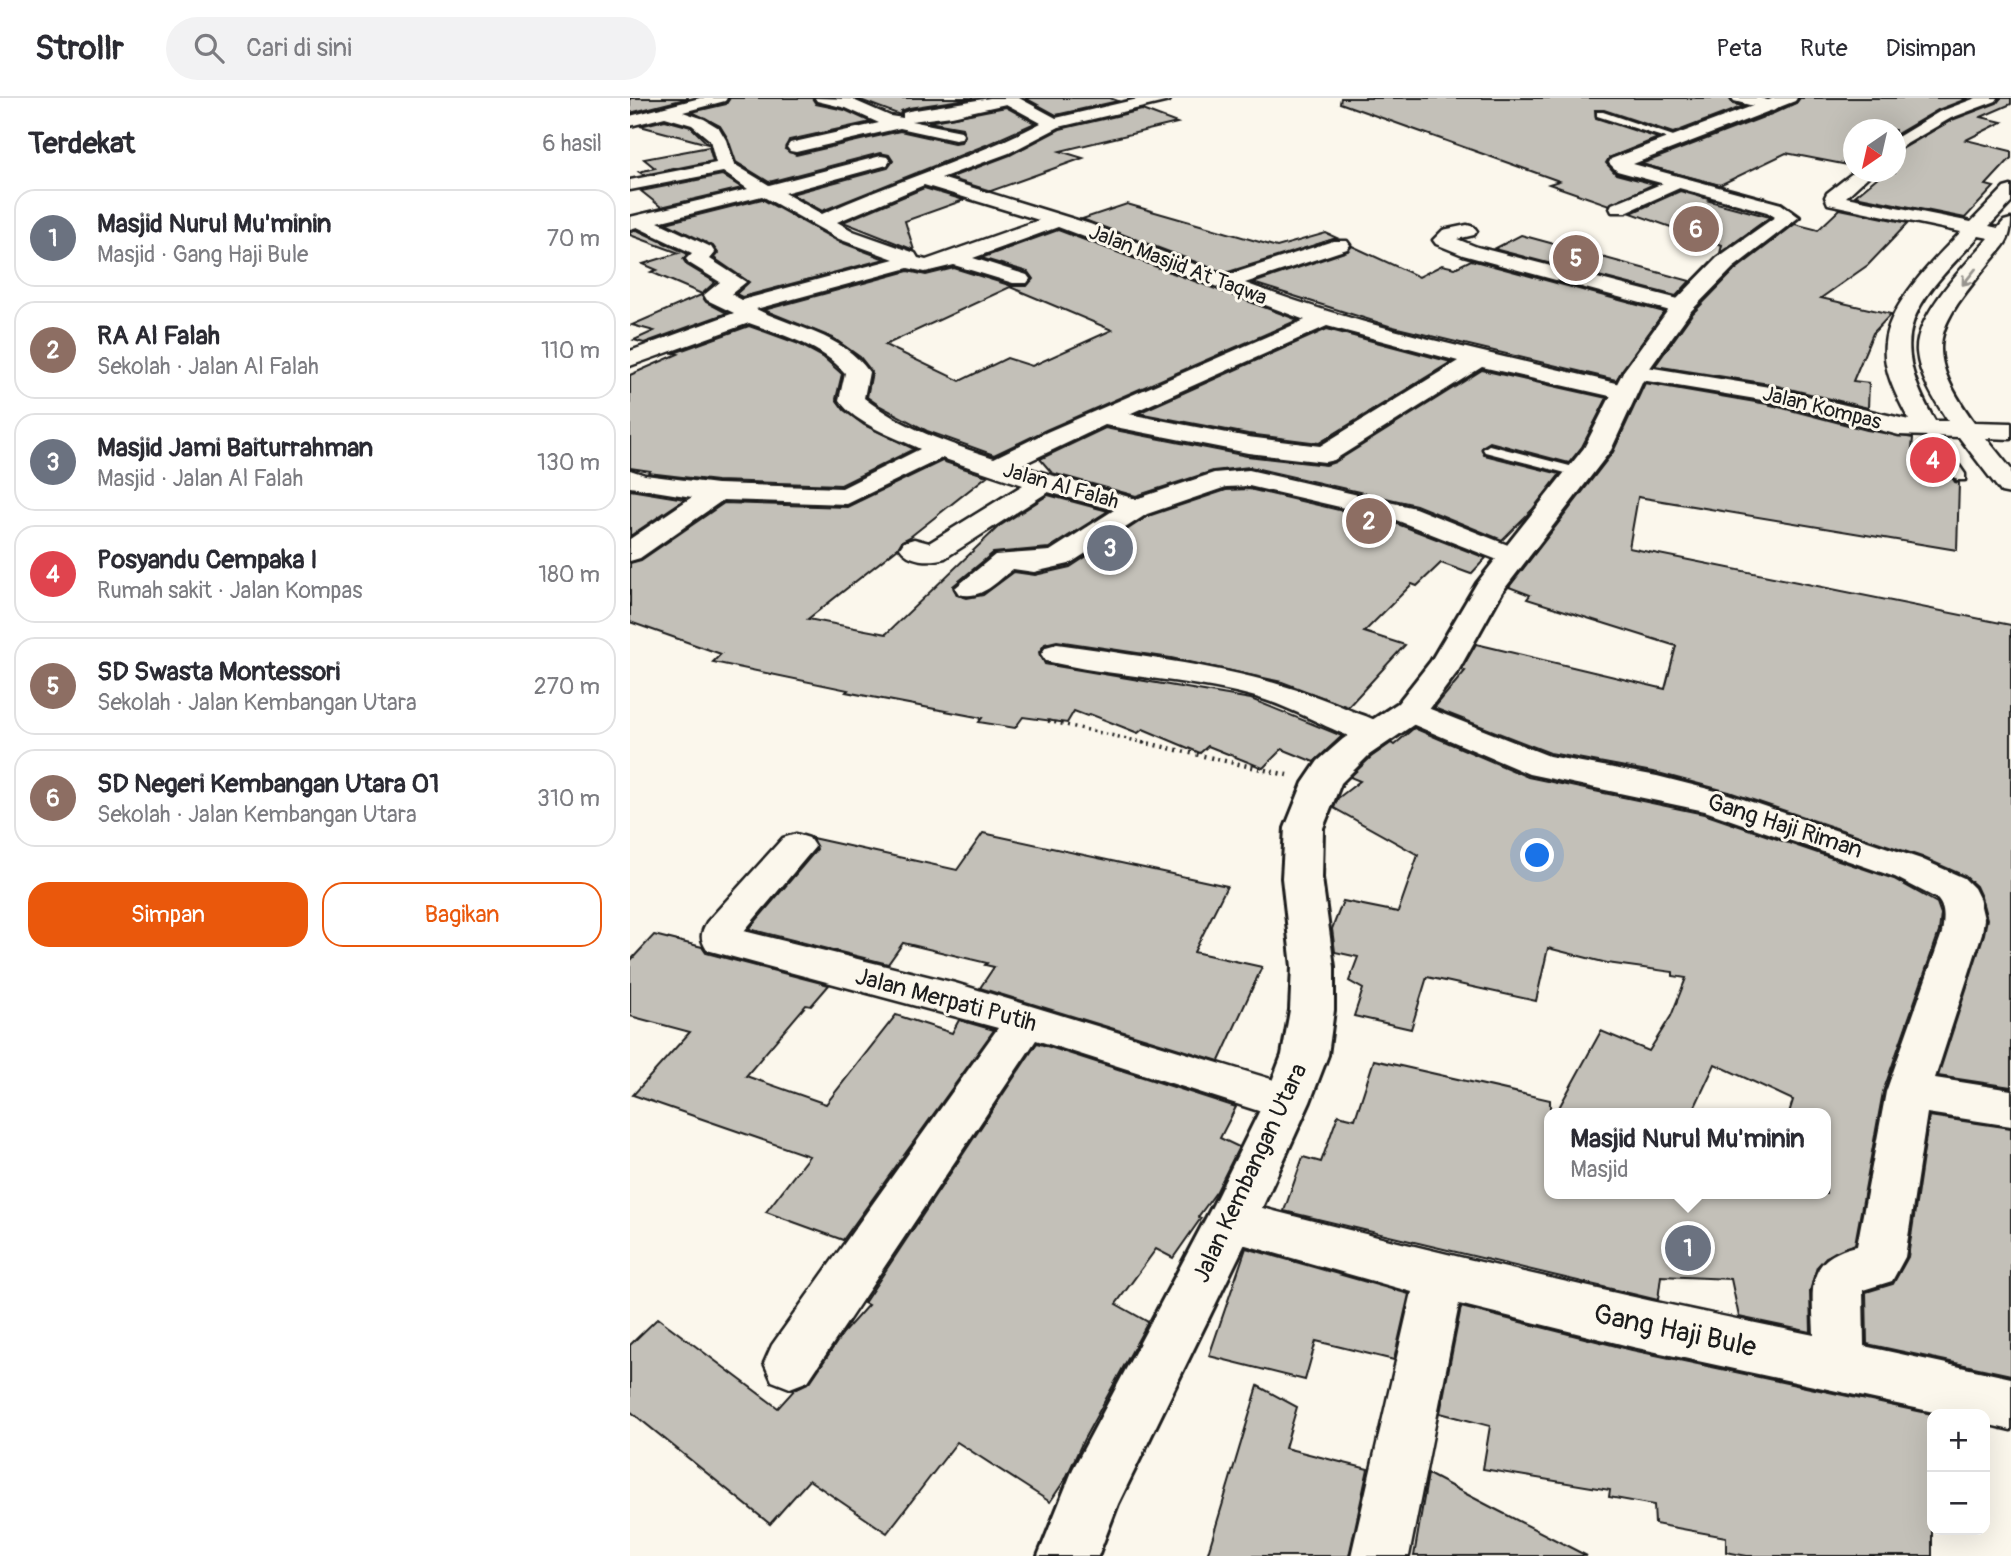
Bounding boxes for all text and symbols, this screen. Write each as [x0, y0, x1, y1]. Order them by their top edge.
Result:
search box [166, 17, 656, 80]
text: Strollr [35, 28, 124, 69]
icon: search [190, 29, 228, 67]
text: Cari di sini [246, 32, 352, 64]
text: Peta [1716, 34, 1762, 63]
text: Rute [1800, 34, 1848, 63]
text: Disimpan [1886, 34, 1976, 63]
north arrow [1843, 119, 1906, 182]
text: Terdekat [28, 125, 135, 162]
text: 6 hasil [542, 129, 602, 158]
pin: 6 [1673, 203, 1719, 255]
text: Masjid Nurul Mu'minin [97, 208, 331, 240]
street label: Jalan Masjid At Taqwa [1085, 219, 1271, 311]
text: 1 [49, 224, 58, 253]
text: 70 m [547, 224, 600, 253]
pin: 5 [1553, 232, 1599, 284]
text: Masjid · Gang Haji Bule [97, 240, 308, 269]
one-way arrow [1961, 268, 1976, 286]
text: RA Al Falah [97, 320, 220, 352]
text: 2 [47, 336, 59, 365]
text: 110 m [541, 336, 600, 365]
text: Sekolah · Jalan Al Falah [97, 352, 319, 381]
street label: Jalan Kompas [1760, 380, 1885, 436]
text: Masjid Jami Baiturrahman [97, 432, 373, 464]
pin: 4 [1910, 434, 1956, 486]
text: 3 [47, 448, 59, 477]
text: 130 m [537, 448, 600, 477]
street label: Jalan Al Falah [1000, 457, 1122, 515]
text: Masjid · Jalan Al Falah [97, 464, 303, 493]
pin: 2 [1346, 495, 1392, 547]
pin: 3 [1087, 522, 1133, 574]
text: Posyandu Cempaka I [97, 544, 317, 576]
text: 4 [46, 560, 60, 589]
text: 180 m [538, 560, 600, 589]
text: Rumah sakit · Jalan Kompas [97, 576, 362, 605]
text: SD Swasta Montessori [97, 656, 340, 688]
text: 5 [47, 672, 59, 701]
text: 270 m [534, 672, 600, 701]
text: Sekolah · Jalan Kembangan Utara [97, 688, 417, 717]
text: SD Negeri Kembangan Utara 01 [97, 768, 440, 800]
text: 6 [46, 784, 60, 813]
text: 310 m [537, 784, 600, 813]
street label: Gang Haji Riman [1704, 787, 1866, 865]
text: Sekolah · Jalan Kembangan Utara [97, 800, 417, 829]
your location [1520, 838, 1554, 872]
button: Simpan [28, 882, 308, 947]
button: Bagikan [322, 882, 602, 947]
street label: Jalan Merpati Putih [852, 962, 1040, 1038]
street label: Jalan Kembangan Utara [1186, 1059, 1314, 1287]
popup [1544, 1108, 1831, 1199]
text: Masjid Nurul Mu'minin [1570, 1123, 1805, 1155]
text: Masjid [1570, 1155, 1628, 1184]
pin: 1 [1665, 1222, 1711, 1274]
street label: Gang Haji Bule [1590, 1297, 1760, 1365]
map controls [1927, 1409, 1990, 1535]
button: + [1927, 1409, 1990, 1472]
button: − [1927, 1472, 1990, 1535]

